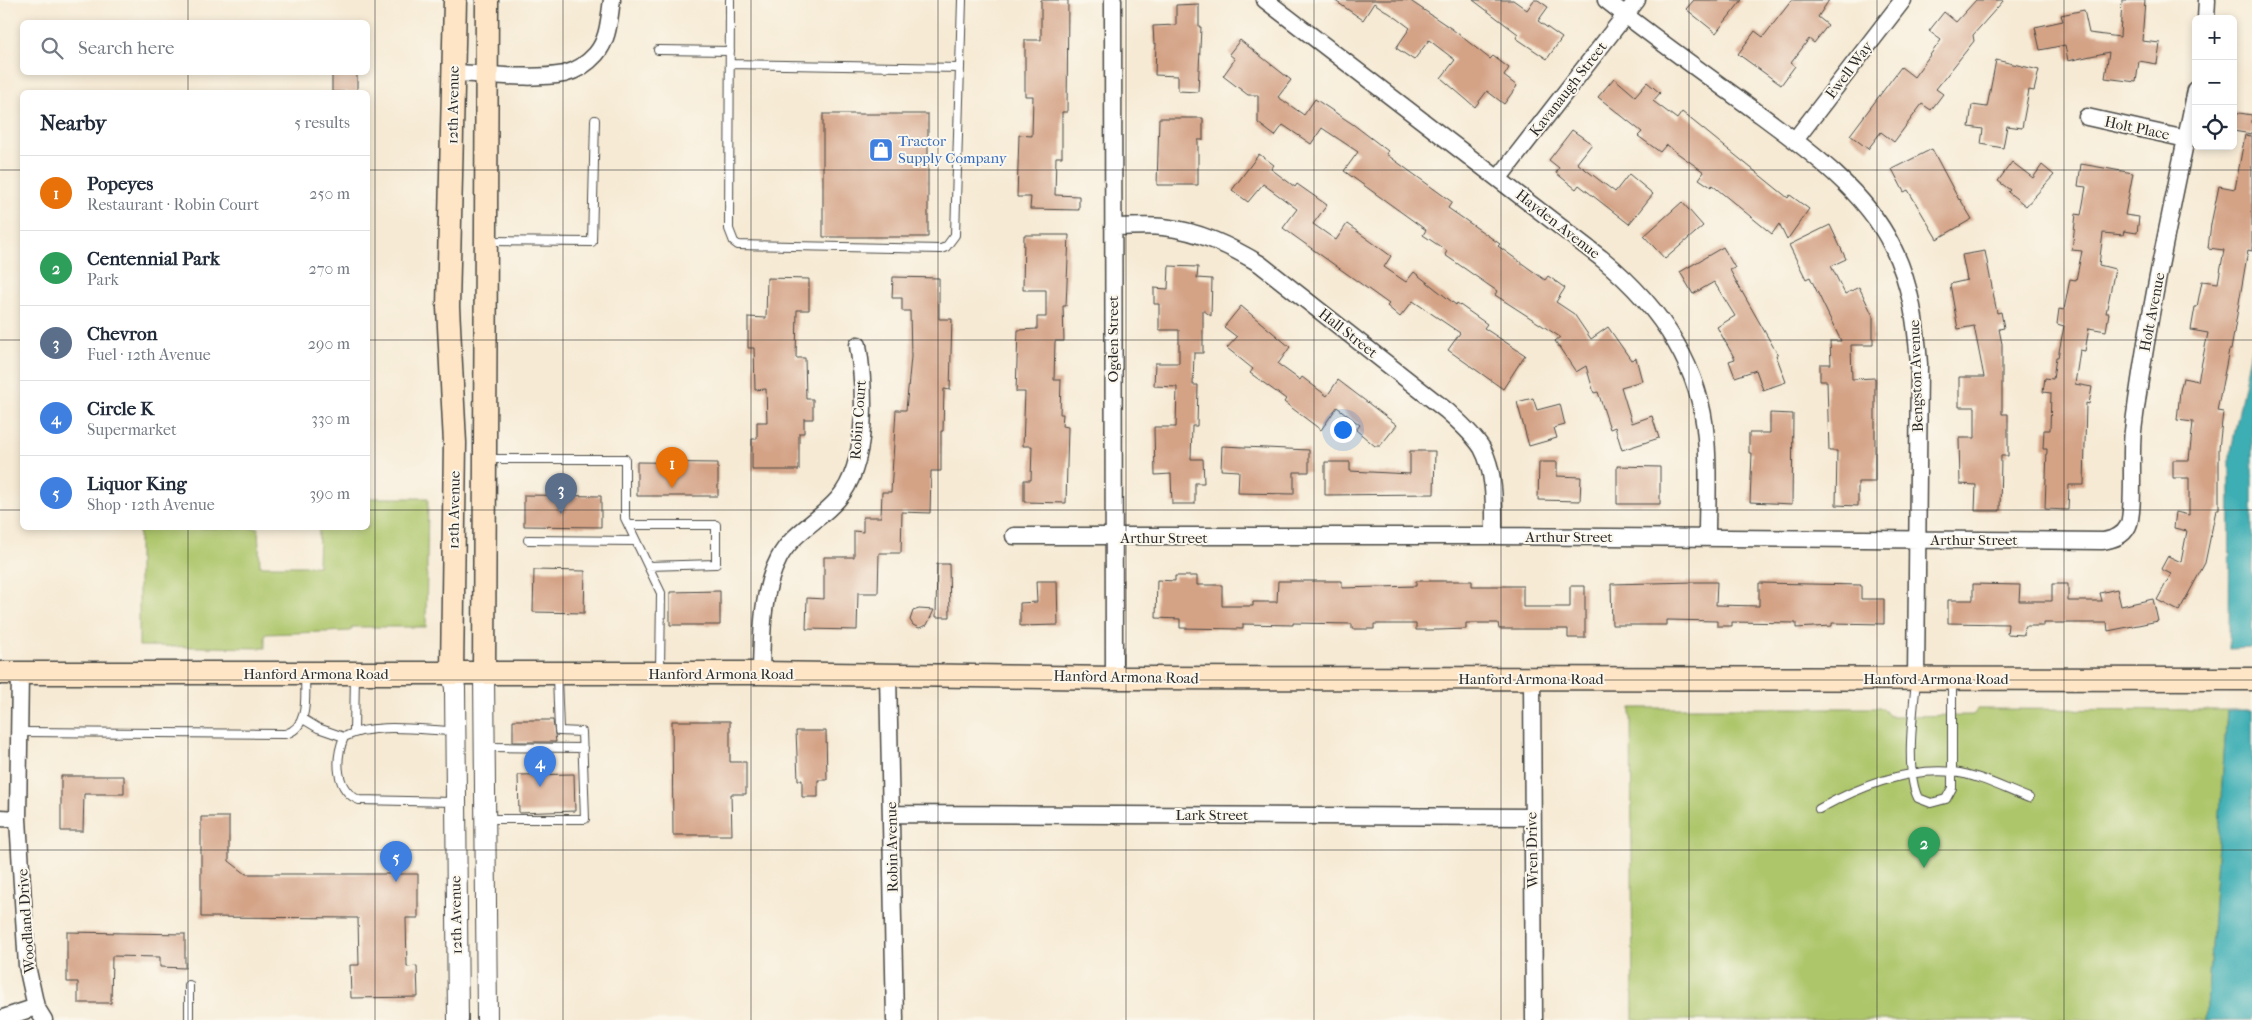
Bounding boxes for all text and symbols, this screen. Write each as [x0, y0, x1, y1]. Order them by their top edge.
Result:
map controls [2192, 15, 2237, 150]
button: + [2192, 15, 2237, 60]
search box [20, 20, 370, 75]
icon: search [38, 34, 66, 62]
text: Search here [78, 37, 174, 59]
street label: Ewell Way [1822, 37, 1877, 102]
street label: Kavanaugh Street [1525, 38, 1611, 140]
button: − [2192, 60, 2237, 105]
street label: 12th Avenue [443, 65, 463, 144]
button: locate [2192, 105, 2237, 150]
text: Nearby [40, 111, 106, 135]
street label: Holt Place [2103, 112, 2172, 144]
text: 5 results [294, 113, 350, 132]
place label: Tractor Supply Company [898, 132, 1008, 167]
shop icon: Tractor Supply Company [868, 137, 894, 163]
text: Popeyes [87, 173, 153, 195]
text: 1 [53, 184, 59, 203]
text: 250 m [309, 184, 350, 203]
street label: Hayden Avenue [1512, 186, 1604, 263]
text: Restaurant · Robin Court [87, 195, 259, 214]
text: Centennial Park [87, 248, 220, 270]
text: 2 [52, 259, 60, 278]
text: 270 m [309, 259, 350, 278]
text: Park [87, 270, 119, 289]
street label: Holt Avenue [2136, 270, 2169, 353]
street label: Ogden Street [1104, 295, 1122, 382]
street label: Hall Street [1315, 304, 1382, 362]
street label: Bengston Avenue [1905, 319, 1927, 433]
text: Chevron [87, 323, 158, 345]
text: 3 [53, 334, 59, 353]
text: 290 m [308, 334, 350, 353]
text: Fuel · 12th Avenue [87, 345, 211, 364]
street label: Robin Court [846, 379, 870, 461]
text: Circle K [87, 398, 154, 420]
text: 4 [51, 409, 61, 428]
text: 330 m [311, 409, 350, 428]
your location [1330, 417, 1356, 443]
text: Supermarket [87, 420, 177, 439]
pin: 1 [656, 447, 688, 488]
street label: 12th Avenue [444, 470, 464, 549]
text: Liquor King [87, 473, 187, 495]
pin: 3 [545, 473, 577, 514]
text: 5 [53, 484, 59, 503]
text: 390 m [309, 484, 350, 503]
text: Shop · 12th Avenue [87, 495, 215, 514]
street label: Arthur Street [1524, 528, 1613, 546]
street label: Arthur Street [1119, 529, 1208, 547]
street label: Arthur Street [1929, 531, 2018, 549]
street label: Hanford Armona Road [243, 665, 390, 683]
street label: Hanford Armona Road [648, 665, 795, 683]
street label: Hanford Armona Road [1053, 667, 1200, 687]
street label: Hanford Armona Road [1458, 670, 1605, 688]
street label: Hanford Armona Road [1863, 670, 2010, 688]
pin: 4 [524, 746, 556, 787]
street label: Robin Avenue [882, 801, 902, 893]
street label: Lark Street [1176, 806, 1249, 824]
street label: Wren Drive [1522, 811, 1542, 889]
pin: 2 [1908, 827, 1940, 868]
pin: 5 [380, 841, 412, 882]
street label: Woodland Drive [13, 867, 39, 975]
street label: 12th Avenue [446, 875, 466, 954]

